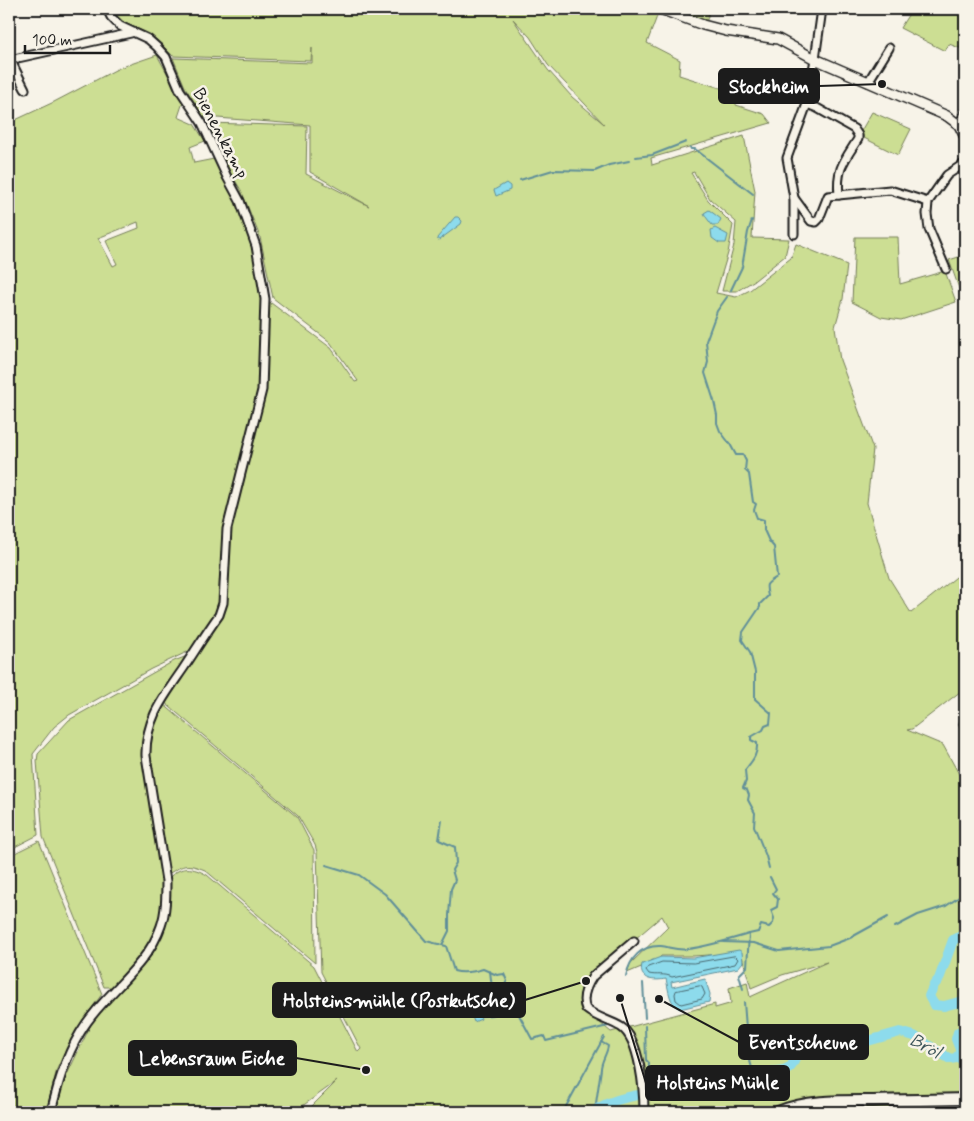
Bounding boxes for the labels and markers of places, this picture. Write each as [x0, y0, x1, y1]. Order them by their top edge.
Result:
callout: Stockheim [719, 69, 819, 103]
callout: Holsteinsmühle (Postkutsche) [273, 983, 525, 1017]
callout: Eventscheune [739, 1025, 868, 1059]
callout: Lebensraum Eiche [129, 1041, 296, 1075]
callout: Holsteins Mühle [646, 1066, 789, 1100]

